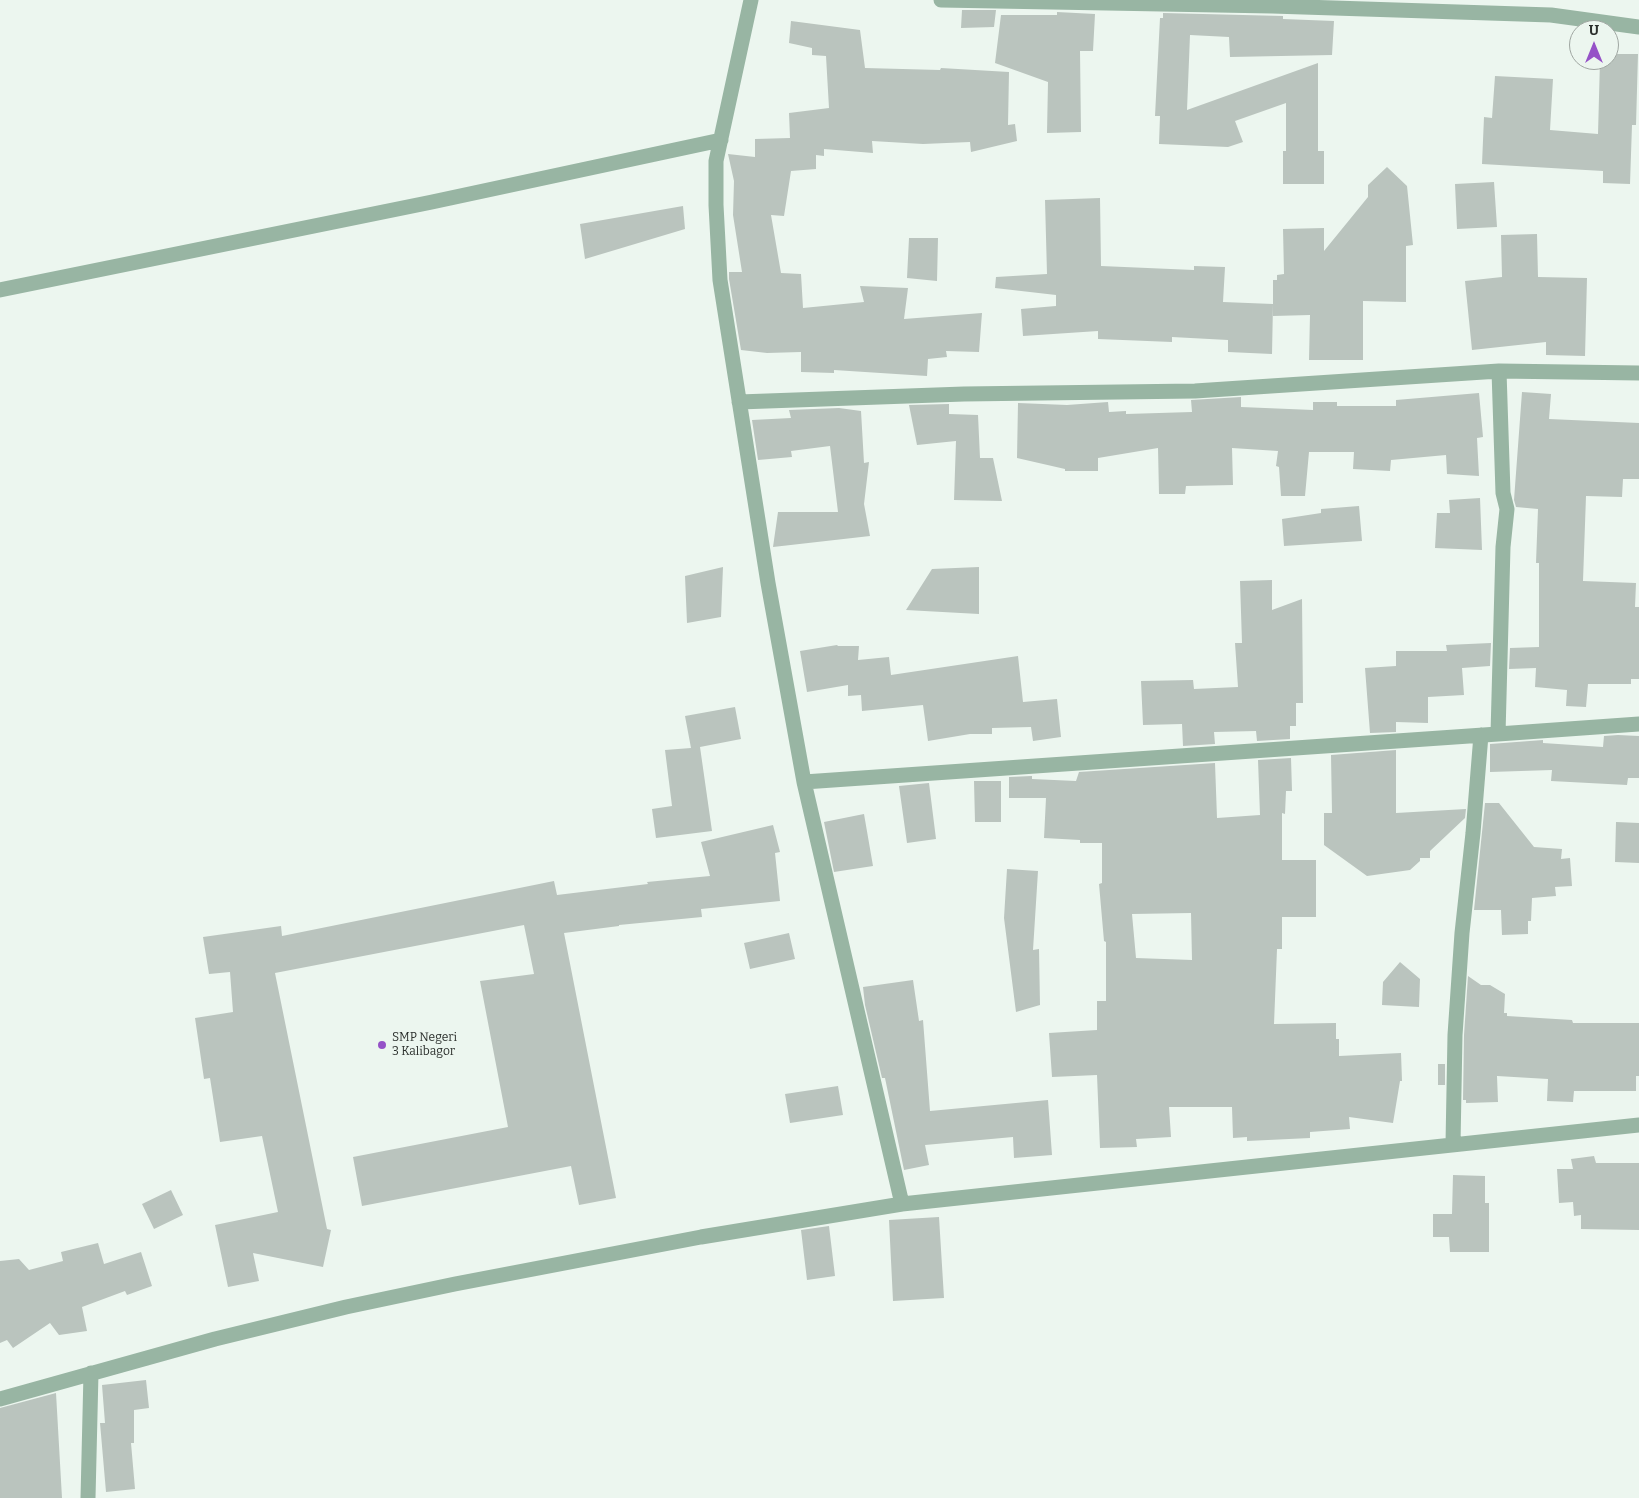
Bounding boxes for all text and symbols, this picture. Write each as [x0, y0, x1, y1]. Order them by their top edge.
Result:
north arrow [1569, 20, 1619, 70]
text: U [1589, 22, 1599, 39]
place label: SMP Negeri 3 Kalibagor [392, 1031, 457, 1059]
marker: SMP Negeri 3 Kalibagor [376, 1039, 388, 1051]

